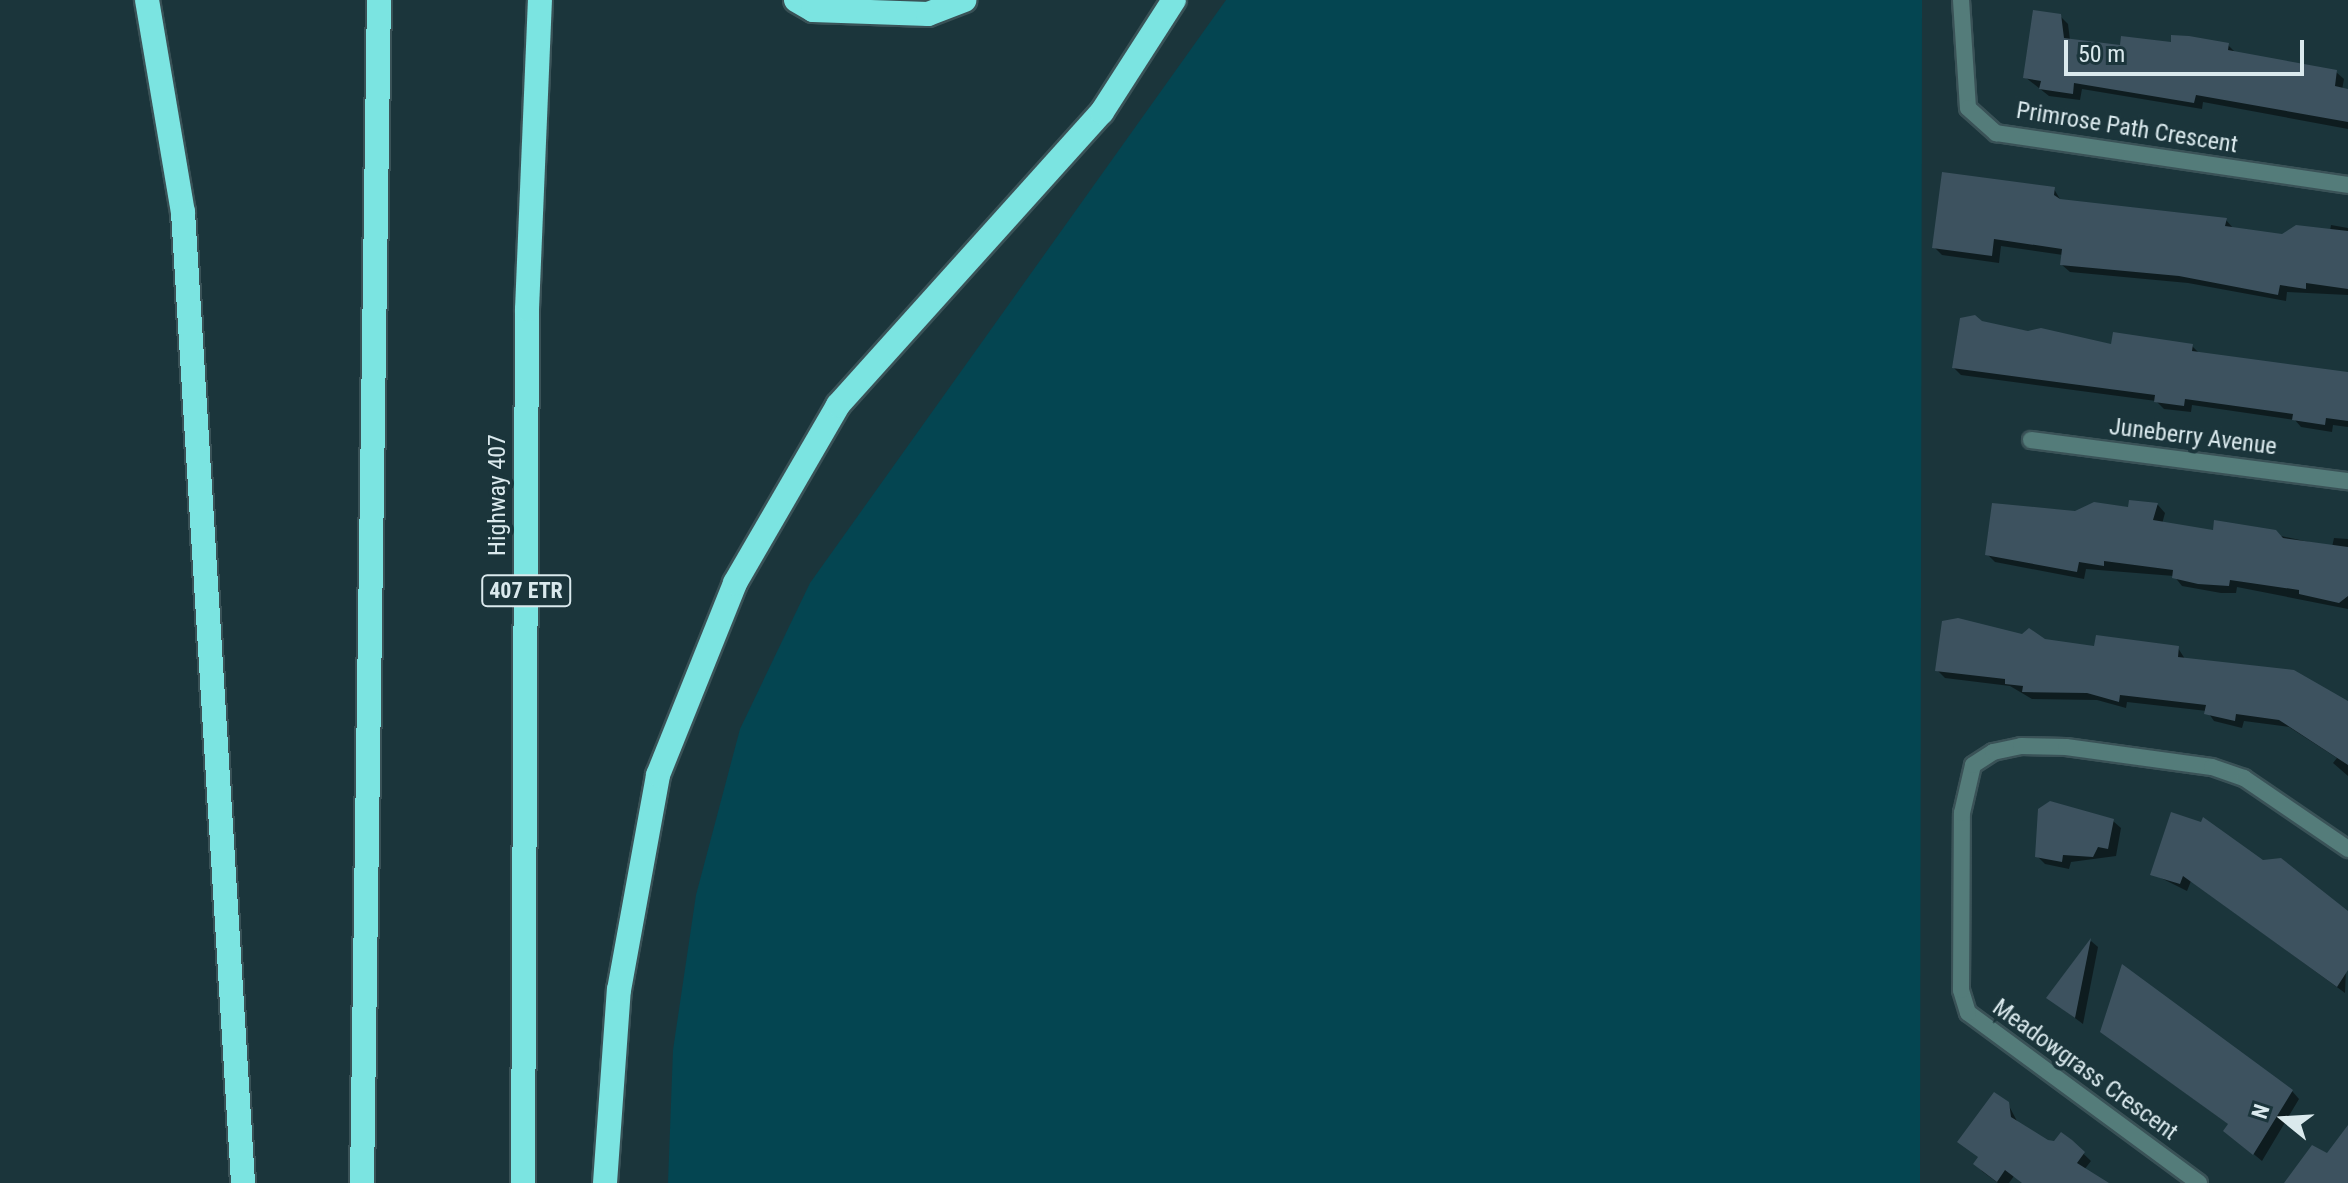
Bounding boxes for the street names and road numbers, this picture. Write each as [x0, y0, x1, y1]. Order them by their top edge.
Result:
street label: Primrose Path Crescent [2014, 96, 2240, 160]
street label: Juneberry Avenue [2108, 412, 2278, 462]
street label: Highway 407 [484, 434, 512, 556]
road number: 407 ETR [480, 573, 572, 609]
street label: Meadowgrass Crescent [1987, 993, 2183, 1147]

